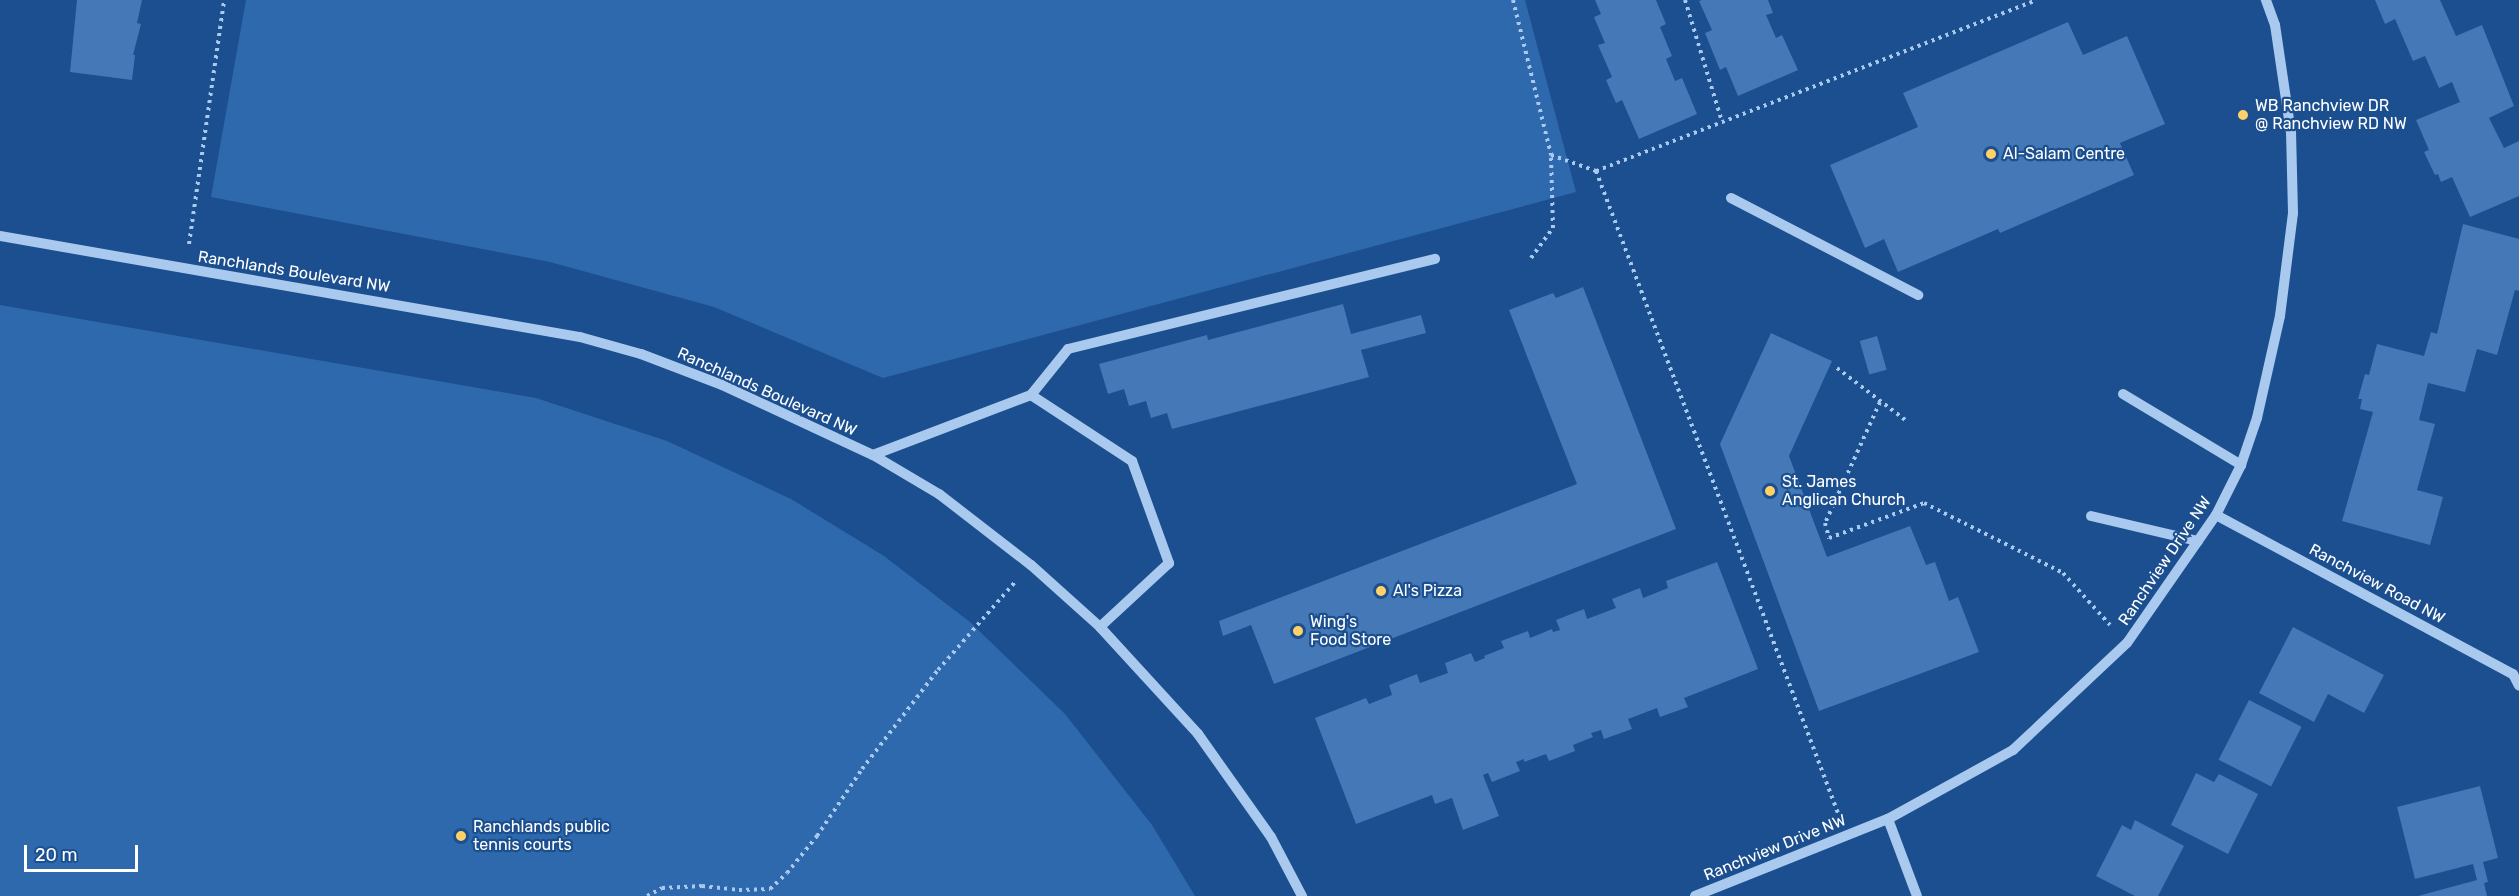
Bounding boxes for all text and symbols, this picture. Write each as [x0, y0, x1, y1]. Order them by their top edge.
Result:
place label: WB Ranchview DR @ Ranchview RD NW [2255, 96, 2407, 134]
marker: WB Ranchview DR @ Ranchview RD NW [2236, 108, 2250, 122]
place label: Al-Salam Centre [2003, 144, 2125, 164]
marker: Al-Salam Centre [1984, 147, 1998, 161]
street label: Ranchlands Boulevard NW [197, 247, 391, 297]
street label: Ranchlands Boulevard NW [674, 344, 860, 440]
place label: St. James Anglican Church [1782, 472, 1906, 510]
marker: St. James Anglican Church [1763, 484, 1777, 498]
street label: Ranchview Drive NW [2115, 493, 2215, 629]
street label: Ranchview Road NW [2306, 540, 2448, 628]
place label: Al's Pizza [1393, 581, 1462, 601]
marker: Al's Pizza [1374, 584, 1388, 598]
place label: Wing's Food Store [1310, 612, 1391, 650]
marker: Wing's Food Store [1291, 624, 1305, 638]
street label: Ranchview Drive NW [1701, 811, 1849, 885]
place label: Ranchlands public tennis courts [473, 817, 610, 855]
marker: Ranchlands public tennis courts [454, 829, 468, 843]
scale bar [27, 833, 141, 871]
text: 20 m [35, 844, 77, 866]

